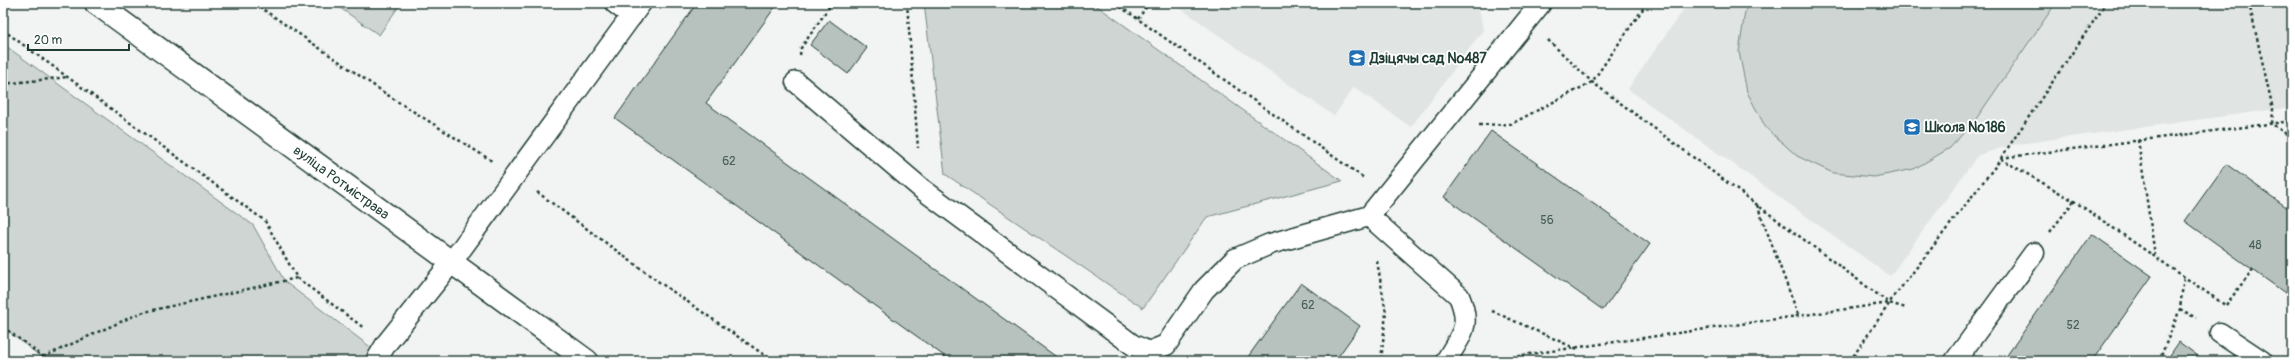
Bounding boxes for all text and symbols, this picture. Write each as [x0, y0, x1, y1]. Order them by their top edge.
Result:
scale bar [28, 26, 129, 52]
text: 20 m [34, 33, 63, 48]
school or university icon: Дзіцячы сад №487 [1347, 48, 1367, 68]
place label: Дзіцячы сад №487 [1369, 50, 1487, 67]
school or university icon: Школа №186 [1902, 117, 1922, 137]
place label: Школа №186 [1924, 119, 2006, 136]
street label: вуліца Ротмістрава [290, 141, 393, 223]
house number: 62 [722, 154, 736, 169]
house number: 56 [1540, 213, 1554, 228]
house number: 48 [2248, 238, 2262, 253]
house number: 62 [1301, 298, 1315, 313]
house number: 52 [2066, 318, 2080, 333]

